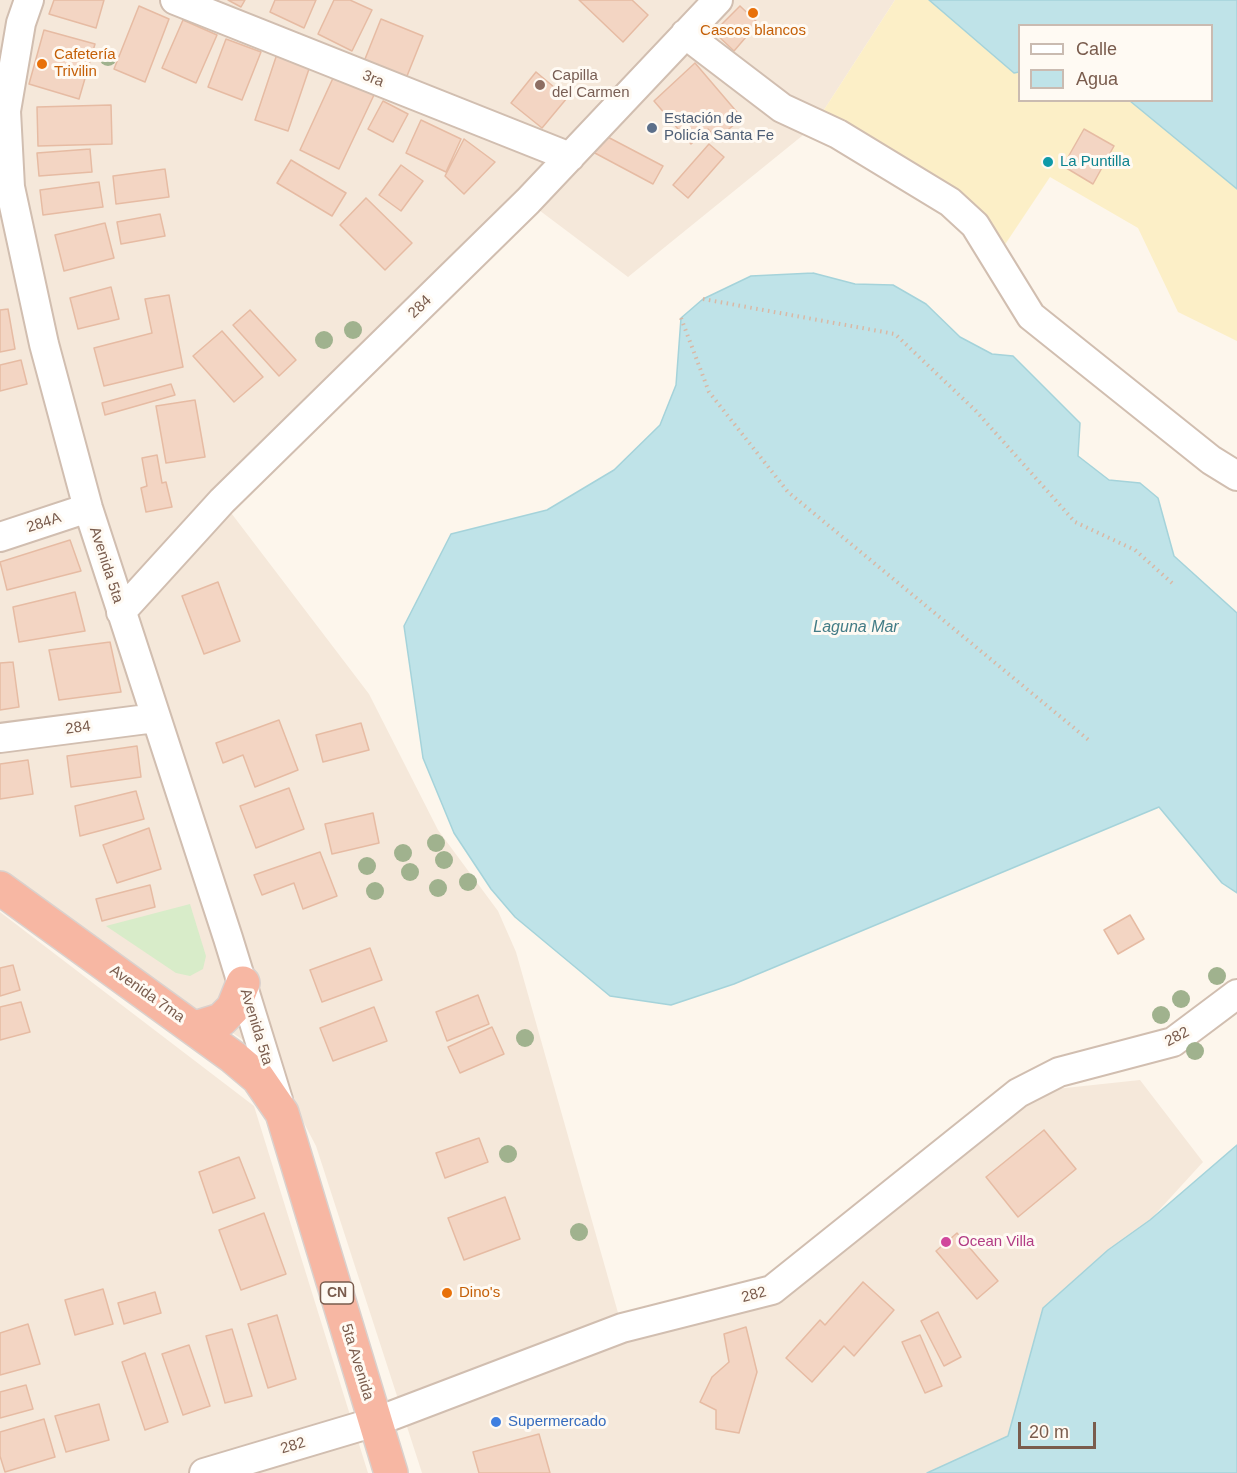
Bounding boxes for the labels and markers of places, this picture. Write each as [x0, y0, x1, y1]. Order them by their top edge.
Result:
marker: Cascos blancos [746, 6, 760, 20]
place label: Cascos blancos [700, 22, 806, 40]
place label: Cafetería Trivilin [54, 46, 116, 81]
marker: Cafetería Trivilin [35, 57, 49, 71]
place label: Capilla del Carmen [552, 67, 630, 102]
marker: Capilla del Carmen [533, 78, 547, 92]
place label: Estación de Policía Santa Fe [664, 110, 774, 145]
marker: Estación de Policía Santa Fe [645, 121, 659, 135]
place label: La Puntilla [1060, 153, 1130, 171]
marker: La Puntilla [1041, 155, 1055, 169]
place label: Ocean Villa [958, 1233, 1034, 1251]
marker: Ocean Villa [939, 1235, 953, 1249]
place label: Dino's [459, 1284, 500, 1302]
marker: Dino's [440, 1286, 454, 1300]
place label: Supermercado [508, 1413, 606, 1431]
marker: Supermercado [489, 1415, 503, 1429]

